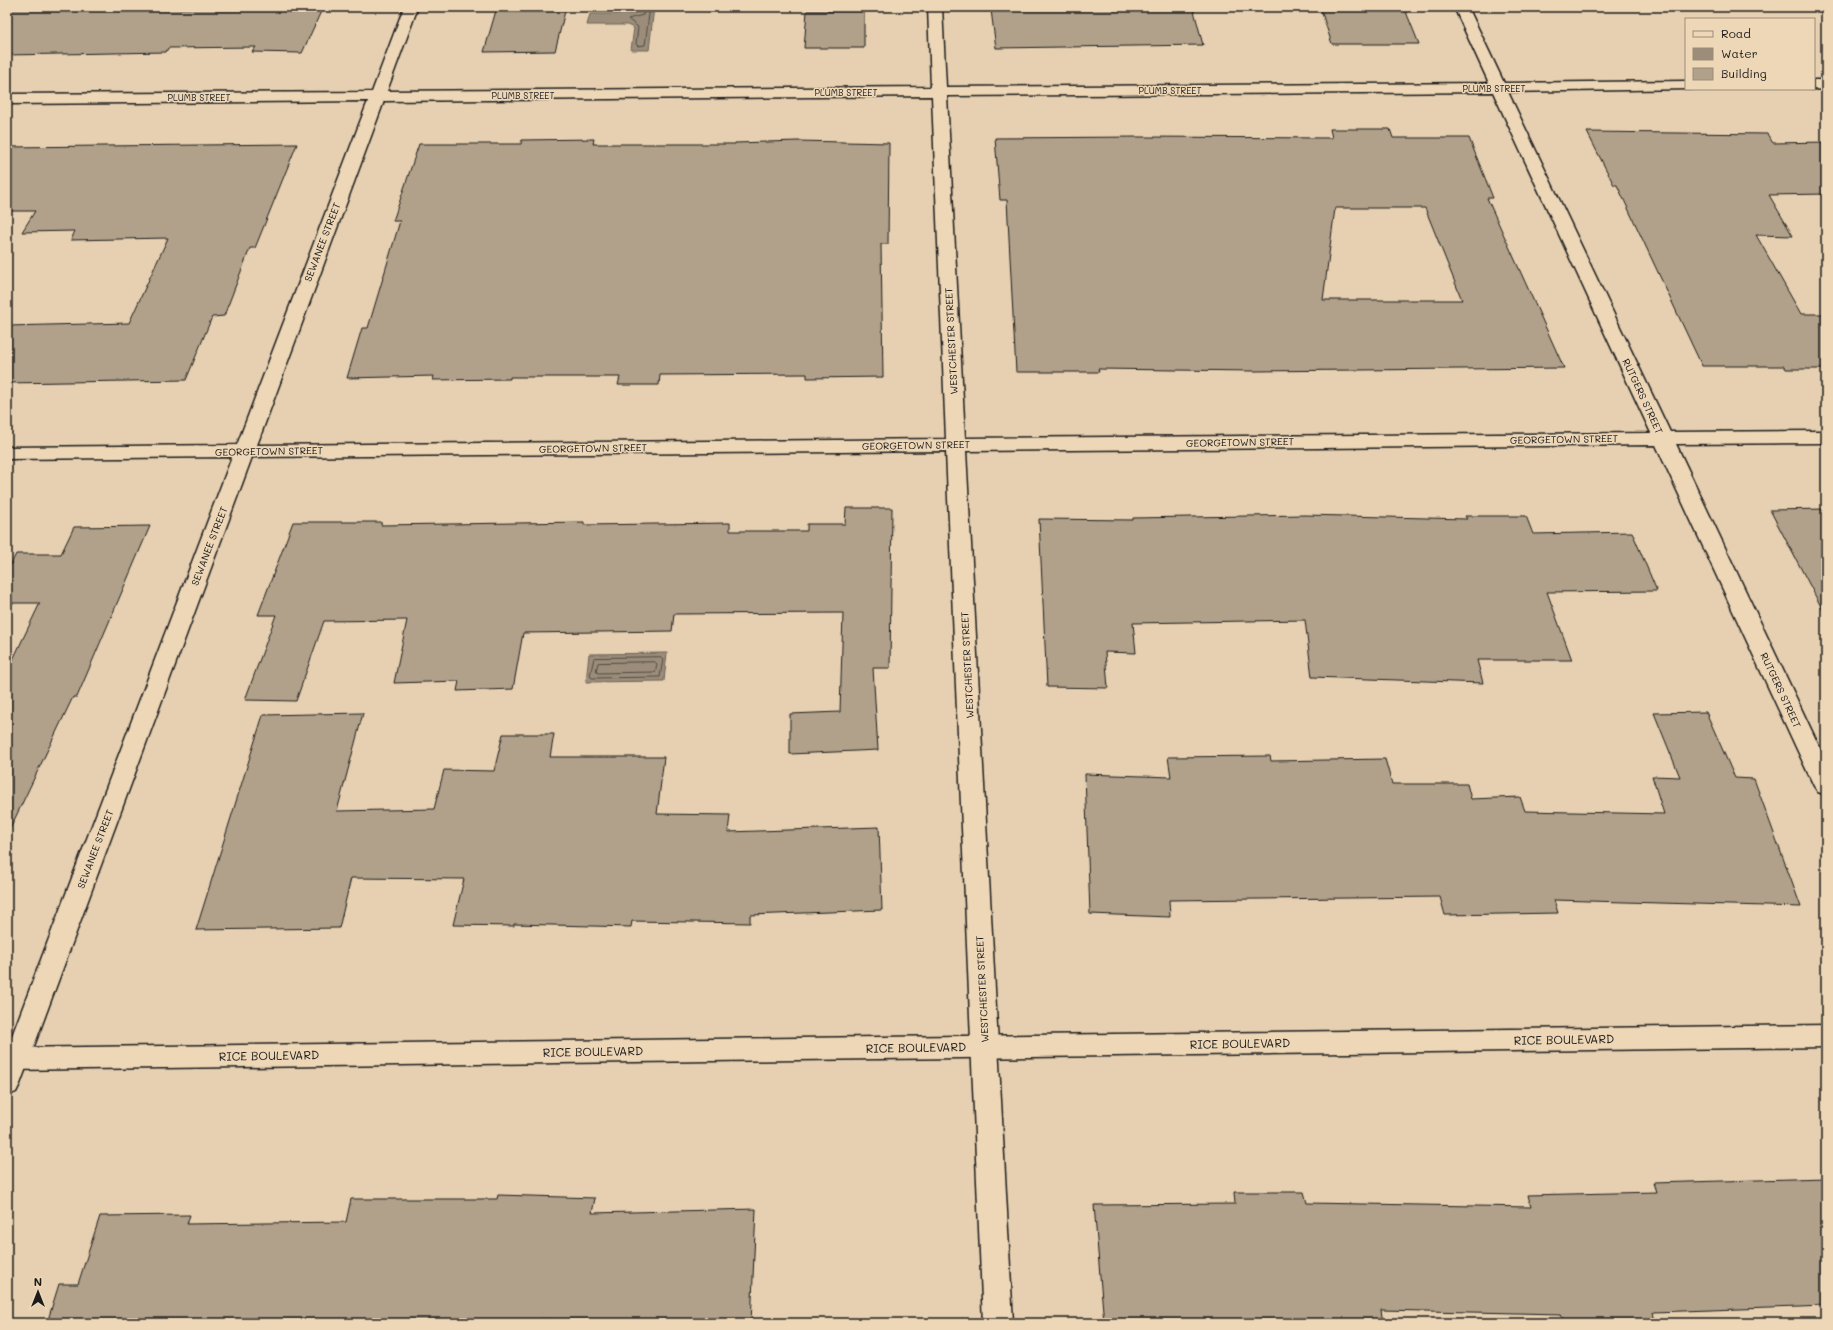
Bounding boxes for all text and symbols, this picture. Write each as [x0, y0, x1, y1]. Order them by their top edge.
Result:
legend [1685, 18, 1815, 90]
text: Road [1721, 25, 1751, 41]
text: Water [1721, 45, 1758, 61]
text: Building [1721, 65, 1767, 81]
street label: PLUMB STREET [1462, 83, 1526, 94]
street label: PLUMB STREET [1138, 85, 1202, 96]
street label: PLUMB STREET [814, 87, 878, 98]
street label: PLUMB STREET [491, 90, 555, 101]
street label: PLUMB STREET [167, 92, 231, 103]
street label: SEWANEE STREET [300, 200, 344, 284]
street label: WESTCHESTER STREET [941, 287, 961, 395]
street label: RUTGERS STREET [1619, 356, 1667, 436]
street label: GEORGETOWN STREET [1510, 431, 1619, 447]
street label: GEORGETOWN STREET [1186, 434, 1295, 450]
street label: GEORGETOWN STREET [862, 437, 971, 453]
street label: GEORGETOWN STREET [539, 440, 648, 456]
street label: GEORGETOWN STREET [215, 443, 324, 459]
street label: SEWANEE STREET [187, 504, 231, 588]
street label: WESTCHESTER STREET [957, 611, 977, 719]
street label: RUTGERS STREET [1757, 650, 1805, 730]
street label: SEWANEE STREET [73, 807, 117, 891]
street label: WESTCHESTER STREET [972, 935, 992, 1043]
street label: RICE BOULEVARD [1514, 1030, 1614, 1048]
street label: RICE BOULEVARD [1190, 1034, 1290, 1052]
street label: RICE BOULEVARD [866, 1038, 966, 1056]
street label: RICE BOULEVARD [543, 1042, 643, 1060]
street label: RICE BOULEVARD [219, 1046, 319, 1064]
north arrow [18, 1272, 58, 1312]
text: N [34, 1274, 42, 1289]

